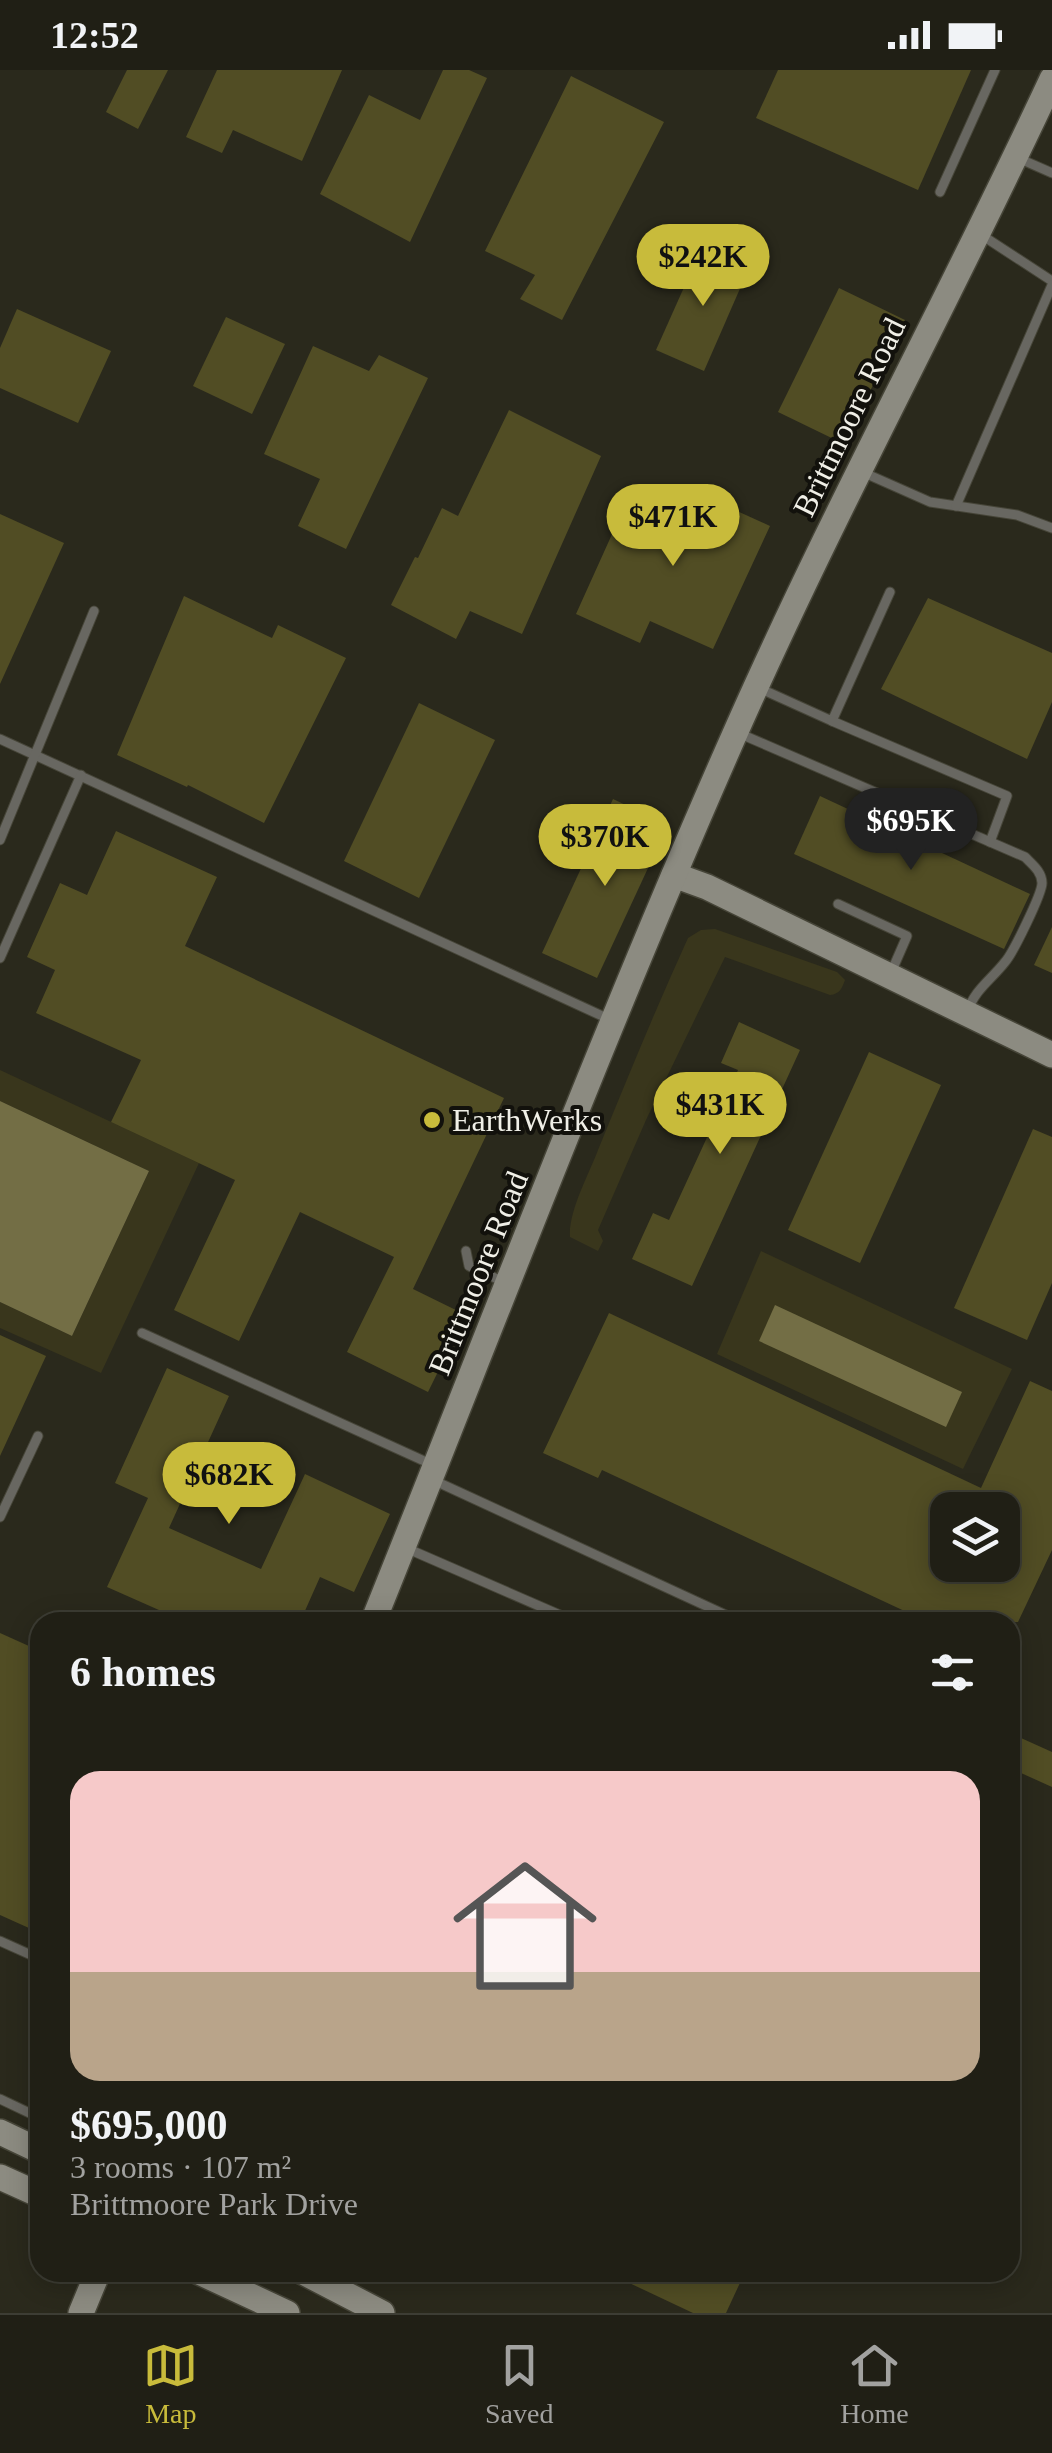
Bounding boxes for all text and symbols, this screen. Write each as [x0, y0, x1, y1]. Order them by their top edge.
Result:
text: 12:52 [50, 14, 139, 56]
pin: $242K [633, 224, 773, 309]
text: $242K [659, 238, 747, 274]
street label: Brittmoore Road [785, 312, 913, 522]
pin: $471K [603, 484, 743, 569]
text: $471K [629, 498, 717, 534]
pin: $695K [841, 788, 981, 873]
text: $695K [867, 802, 955, 838]
pin: $370K [535, 804, 675, 889]
text: $370K [561, 818, 649, 854]
pin: $431K [650, 1072, 790, 1157]
text: $431K [676, 1086, 764, 1122]
place label: EarthWerks [452, 1102, 602, 1138]
marker: EarthWerks [421, 1109, 443, 1131]
street label: Brittmoore Road [421, 1166, 535, 1380]
pin: $682K [159, 1442, 299, 1527]
text: $682K [185, 1456, 273, 1492]
map controls [930, 1492, 1020, 1582]
button: layers [930, 1492, 1020, 1582]
icon: filters [925, 1645, 980, 1700]
text: 6 homes [70, 1649, 216, 1695]
icon: home [435, 1836, 615, 2016]
text: $695,000 [70, 2102, 228, 2148]
text: 3 rooms · 107 m² [70, 2149, 291, 2185]
text: Brittmoore Park Drive [70, 2186, 358, 2222]
tab: Map [143, 2338, 198, 2430]
tab: Saved [485, 2338, 553, 2430]
tab: Home [840, 2338, 909, 2430]

